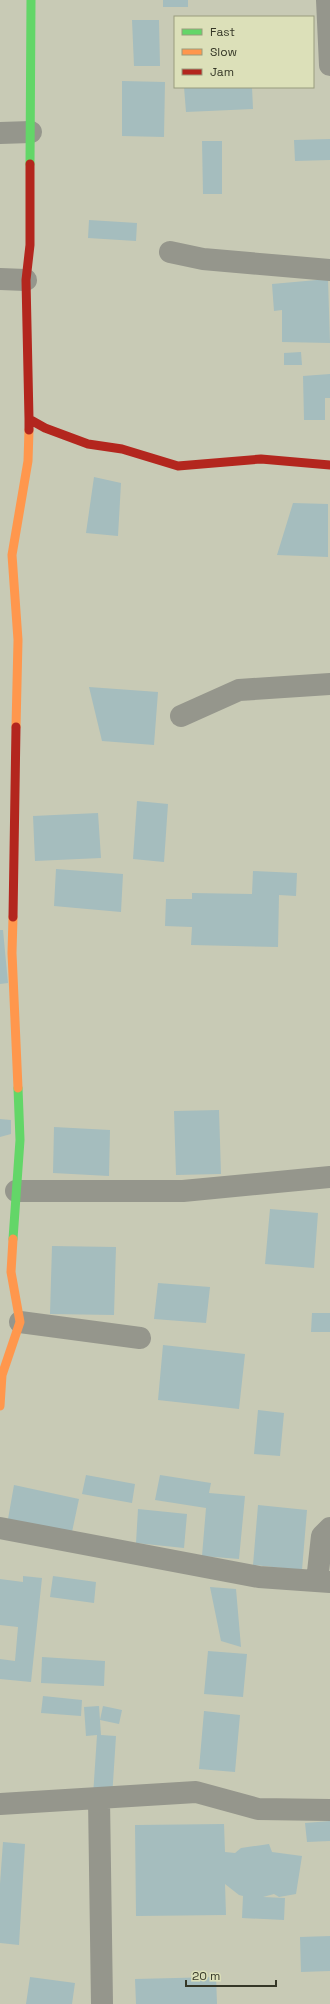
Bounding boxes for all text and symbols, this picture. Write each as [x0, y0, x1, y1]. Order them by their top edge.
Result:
legend [174, 16, 314, 88]
text: Fast [210, 24, 235, 40]
text: Slow [210, 44, 237, 60]
text: Jam [210, 64, 234, 80]
scale bar [186, 1962, 276, 1988]
text: 20 m [192, 1968, 220, 1984]

